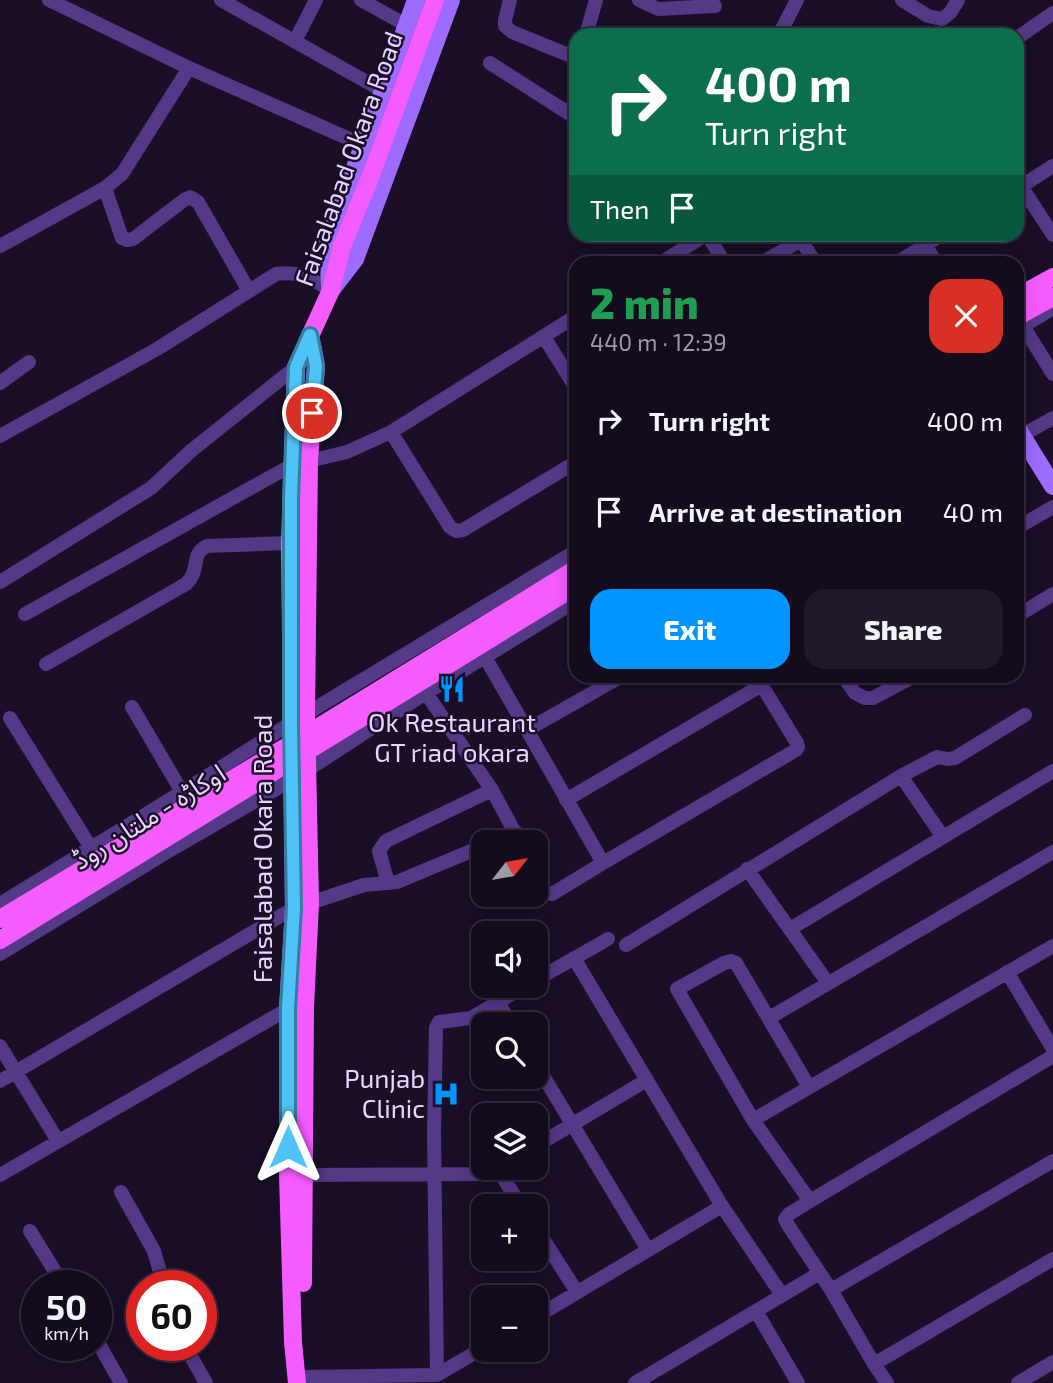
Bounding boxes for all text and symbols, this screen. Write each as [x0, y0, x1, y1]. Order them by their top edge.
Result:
street label: Faisalabad Okara Road [287, 27, 408, 290]
text: 400 m [705, 53, 852, 112]
icon: right [590, 56, 681, 147]
text: Turn right [705, 113, 847, 151]
icon: arrive [663, 189, 701, 227]
text: Then [590, 193, 649, 224]
text: 2 min [590, 277, 699, 327]
button: close [929, 279, 1003, 353]
text: 440 m · 12:39 [590, 328, 727, 356]
pin [282, 383, 342, 443]
icon: arrive [293, 394, 331, 432]
icon: right [590, 402, 628, 440]
text: Turn right [649, 405, 770, 436]
text: 400 m [927, 405, 1003, 436]
icon: arrive [590, 493, 628, 531]
text: Arrive at destination [649, 496, 902, 527]
text: 40 m [943, 496, 1003, 527]
button: Exit [590, 589, 790, 669]
button: Share [804, 589, 1003, 669]
restaurant icon: Ok Restaurant GT riad okara [437, 674, 467, 704]
place label: Ok Restaurant GT riad okara [368, 706, 536, 767]
street label: Faisalabad Okara Road [246, 715, 277, 983]
street label: اوکاڑہ - ملتان روڈ [66, 756, 231, 876]
north arrow [471, 830, 548, 906]
map controls [471, 830, 548, 1362]
button: sound [471, 921, 548, 998]
button: search [471, 1012, 548, 1089]
place label: Punjab Clinic [344, 1062, 425, 1123]
hospital icon: Punjab Clinic [431, 1079, 461, 1109]
button: layers [471, 1103, 548, 1180]
position arrow [251, 1110, 325, 1184]
button: + [471, 1194, 548, 1271]
speed limit sign: 60 [126, 1270, 217, 1361]
text: 50 [46, 1285, 87, 1327]
button: − [471, 1285, 548, 1362]
text: km/h [44, 1322, 89, 1344]

